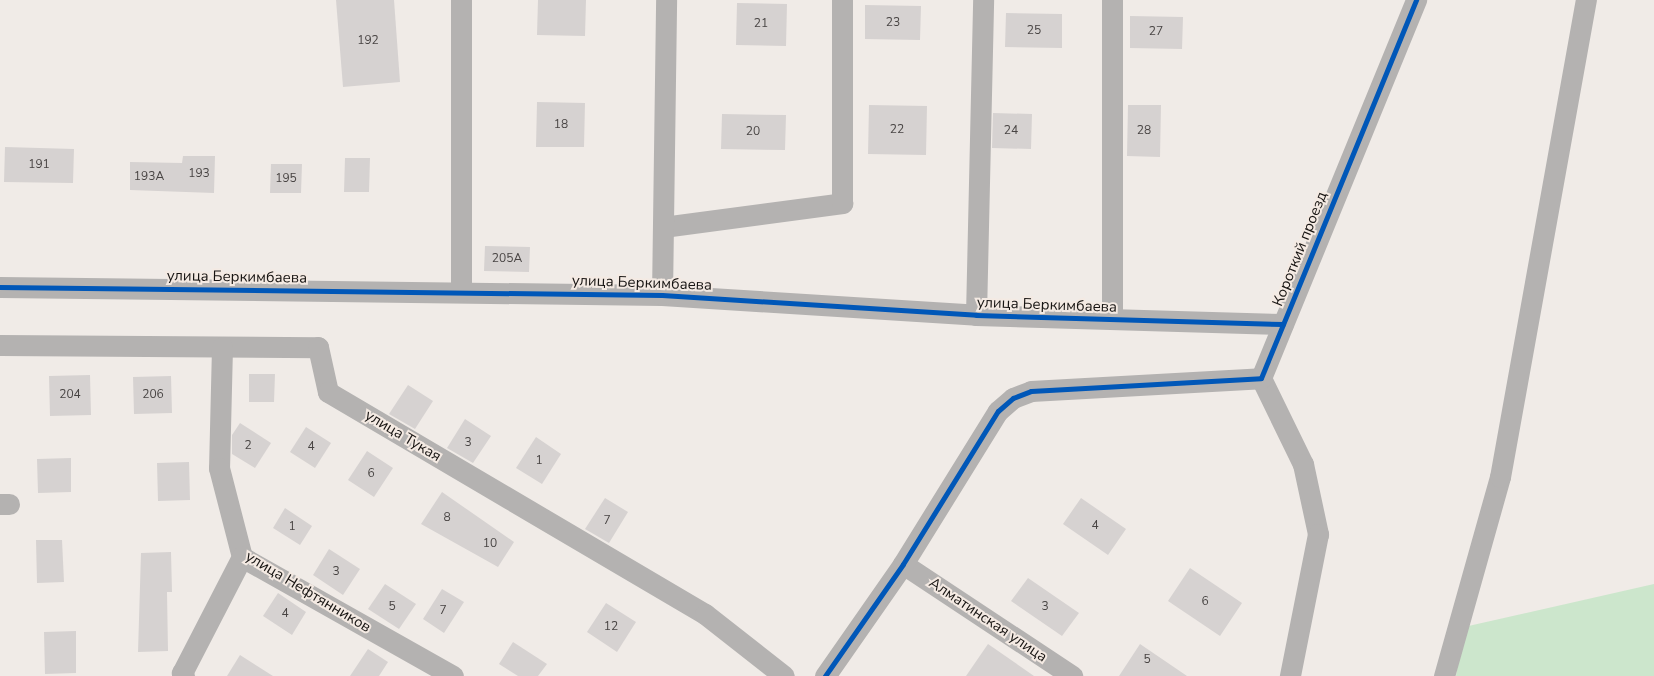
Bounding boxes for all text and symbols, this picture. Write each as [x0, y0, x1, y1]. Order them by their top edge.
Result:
house number: 23 [886, 16, 900, 30]
house number: 21 [754, 17, 768, 31]
house number: 25 [1027, 24, 1041, 38]
house number: 27 [1149, 25, 1163, 39]
house number: 192 [357, 34, 379, 48]
house number: 18 [554, 118, 568, 132]
house number: 22 [890, 123, 904, 137]
house number: 24 [1004, 124, 1018, 138]
house number: 28 [1137, 124, 1151, 138]
house number: 20 [746, 125, 760, 139]
house number: 191 [28, 158, 50, 172]
house number: 193 [188, 167, 210, 181]
house number: 193А [134, 170, 164, 184]
house number: 195 [275, 172, 297, 186]
street label: Короткий проезд [1269, 189, 1331, 309]
house number: 205А [492, 252, 522, 266]
street label: улица Беркимбаева [167, 267, 307, 287]
street label: улица Беркимбаева [572, 272, 712, 294]
street label: улица Беркимбаева [977, 294, 1117, 316]
house number: 204 [59, 388, 81, 402]
house number: 206 [142, 388, 164, 402]
street label: улица Тукая [362, 406, 444, 466]
house number: 3 [464, 436, 472, 450]
house number: 2 [244, 439, 252, 453]
house number: 4 [307, 440, 315, 454]
house number: 1 [535, 454, 543, 468]
house number: 6 [367, 467, 375, 481]
house number: 8 [443, 511, 451, 525]
house number: 7 [603, 514, 611, 528]
house number: 4 [1091, 519, 1099, 533]
house number: 1 [288, 520, 296, 534]
house number: 10 [483, 537, 497, 551]
street label: улица Нефтянников [242, 547, 374, 637]
house number: 3 [332, 565, 340, 579]
street label: Алматинская улица [926, 574, 1050, 666]
house number: 6 [1201, 595, 1209, 609]
house number: 5 [388, 600, 396, 614]
house number: 3 [1041, 600, 1049, 614]
house number: 7 [439, 604, 447, 618]
house number: 4 [281, 607, 289, 621]
house number: 12 [604, 620, 618, 634]
house number: 5 [1143, 653, 1151, 667]

